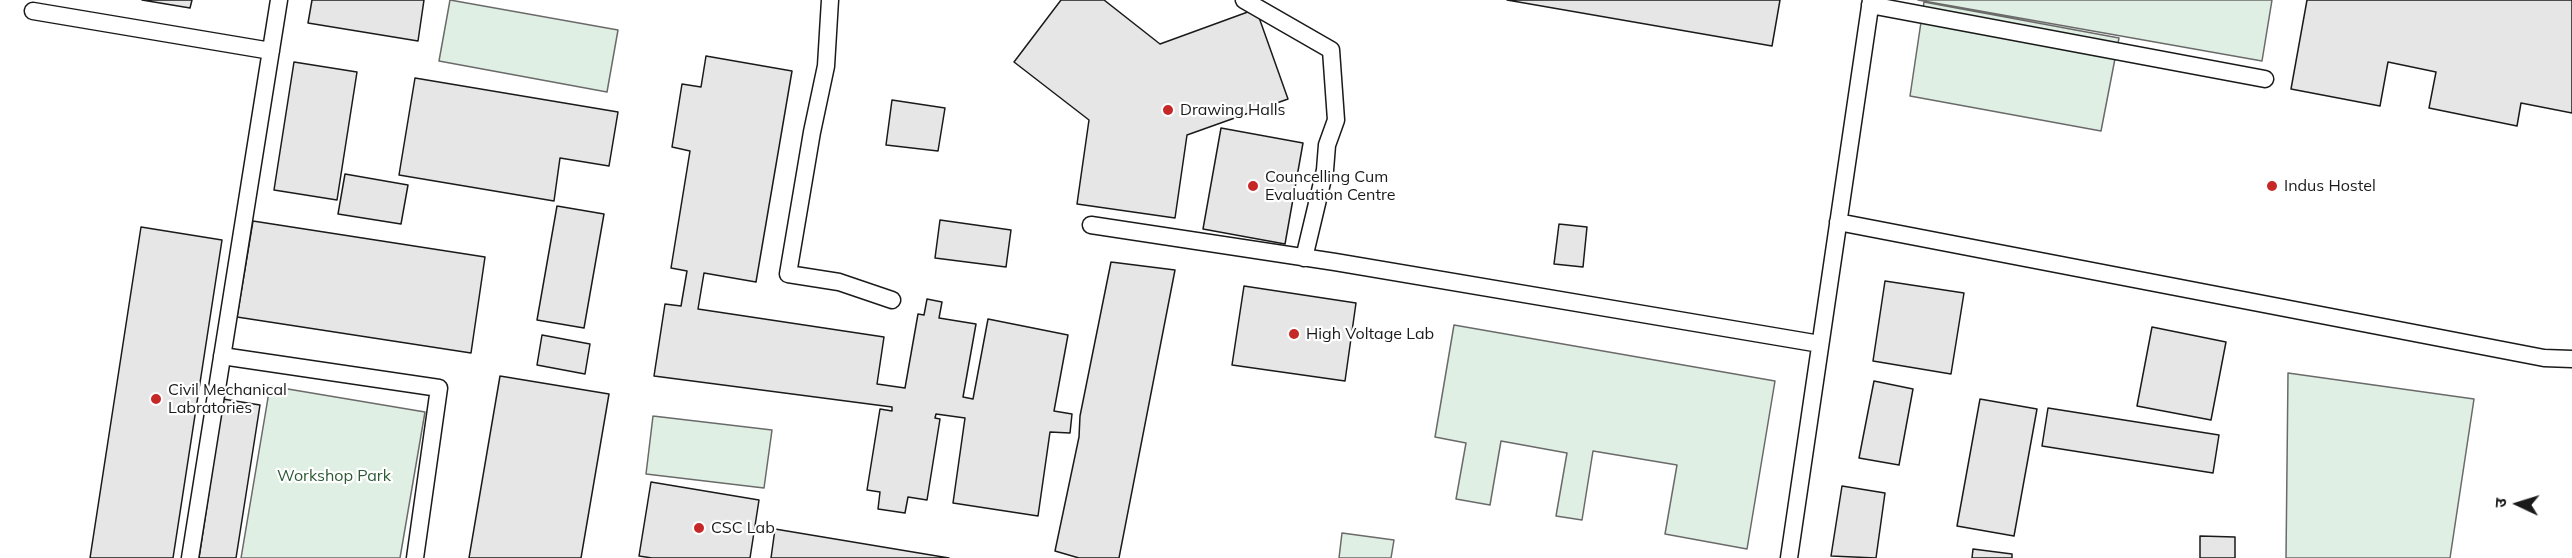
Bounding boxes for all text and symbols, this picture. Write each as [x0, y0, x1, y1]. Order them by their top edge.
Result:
place label: Drawing Halls [1180, 100, 1286, 120]
marker: Drawing Halls [1161, 103, 1175, 117]
place label: Councelling Cum Evaluation Centre [1265, 167, 1395, 205]
place label: Indus Hostel [2284, 176, 2376, 196]
marker: Councelling Cum Evaluation Centre [1246, 179, 1260, 193]
marker: Indus Hostel [2265, 179, 2279, 193]
place label: High Voltage Lab [1306, 324, 1434, 344]
marker: High Voltage Lab [1287, 327, 1301, 341]
place label: Civil Mechanical Labratories [168, 380, 287, 418]
marker: Civil Mechanical Labratories [149, 392, 163, 406]
park label: Workshop Park [277, 466, 391, 486]
north arrow [2488, 474, 2548, 534]
text: उ [2490, 497, 2510, 508]
place label: CSC Lab [711, 518, 775, 538]
marker: CSC Lab [692, 521, 706, 535]

